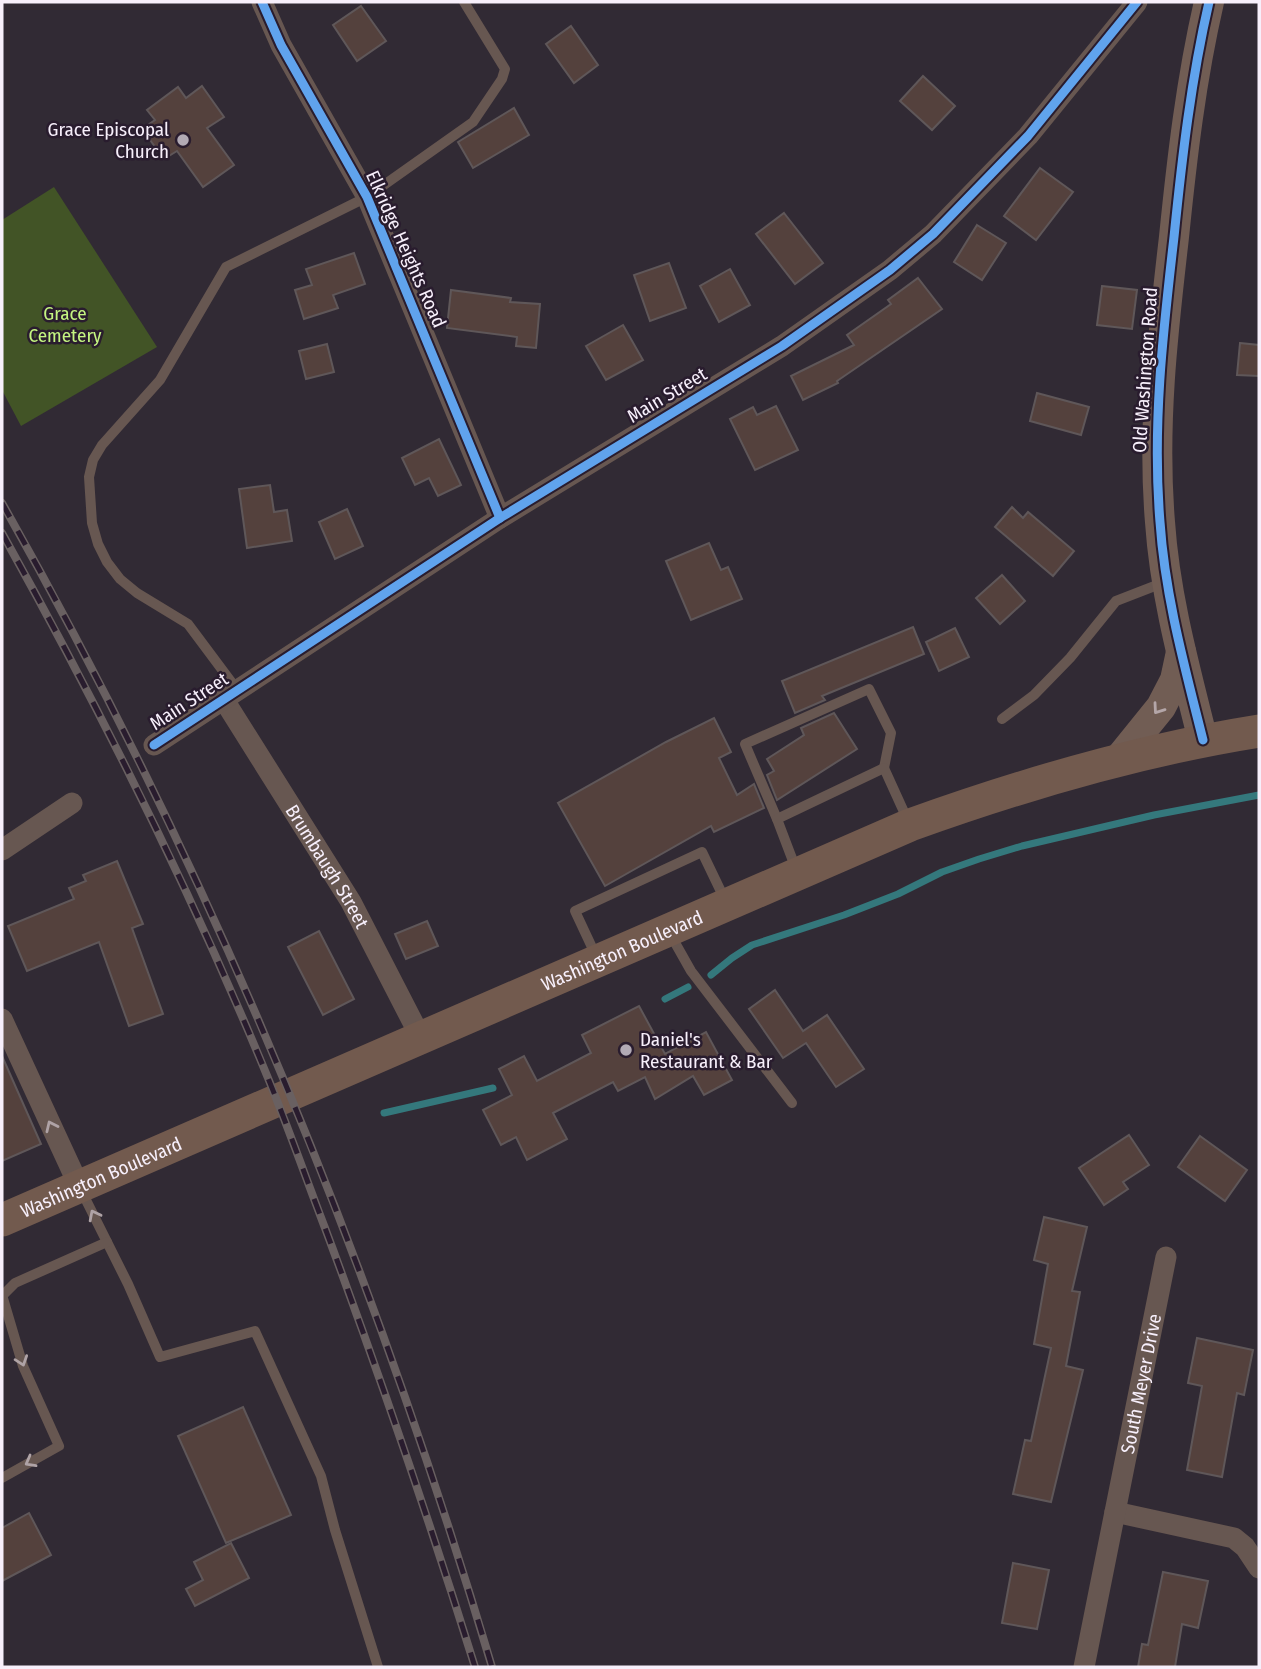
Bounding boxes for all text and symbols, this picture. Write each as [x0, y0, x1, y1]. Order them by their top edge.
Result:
place label: Grace Episcopal Church [48, 118, 169, 163]
marker: Grace Episcopal Church [175, 132, 191, 148]
street label: Elkridge Heights Road [361, 167, 451, 331]
street label: Old Washington Road [1128, 286, 1162, 454]
park label: Grace Cemetery [28, 302, 102, 347]
street label: Main Street [623, 362, 712, 428]
street label: Main Street [145, 667, 233, 735]
one-way arrow [1154, 701, 1166, 714]
street label: Brumbaugh Street [281, 800, 374, 933]
street label: Washington Boulevard [538, 905, 706, 995]
place label: Daniel's Restaurant & Bar [640, 1028, 773, 1073]
marker: Daniel's Restaurant & Bar [618, 1042, 634, 1058]
one-way arrow [45, 1121, 59, 1133]
street label: Washington Boulevard [17, 1132, 185, 1222]
one-way arrow [88, 1210, 102, 1222]
street label: South Meyer Drive [1115, 1312, 1166, 1456]
one-way arrow [14, 1354, 28, 1366]
one-way arrow [25, 1454, 38, 1467]

